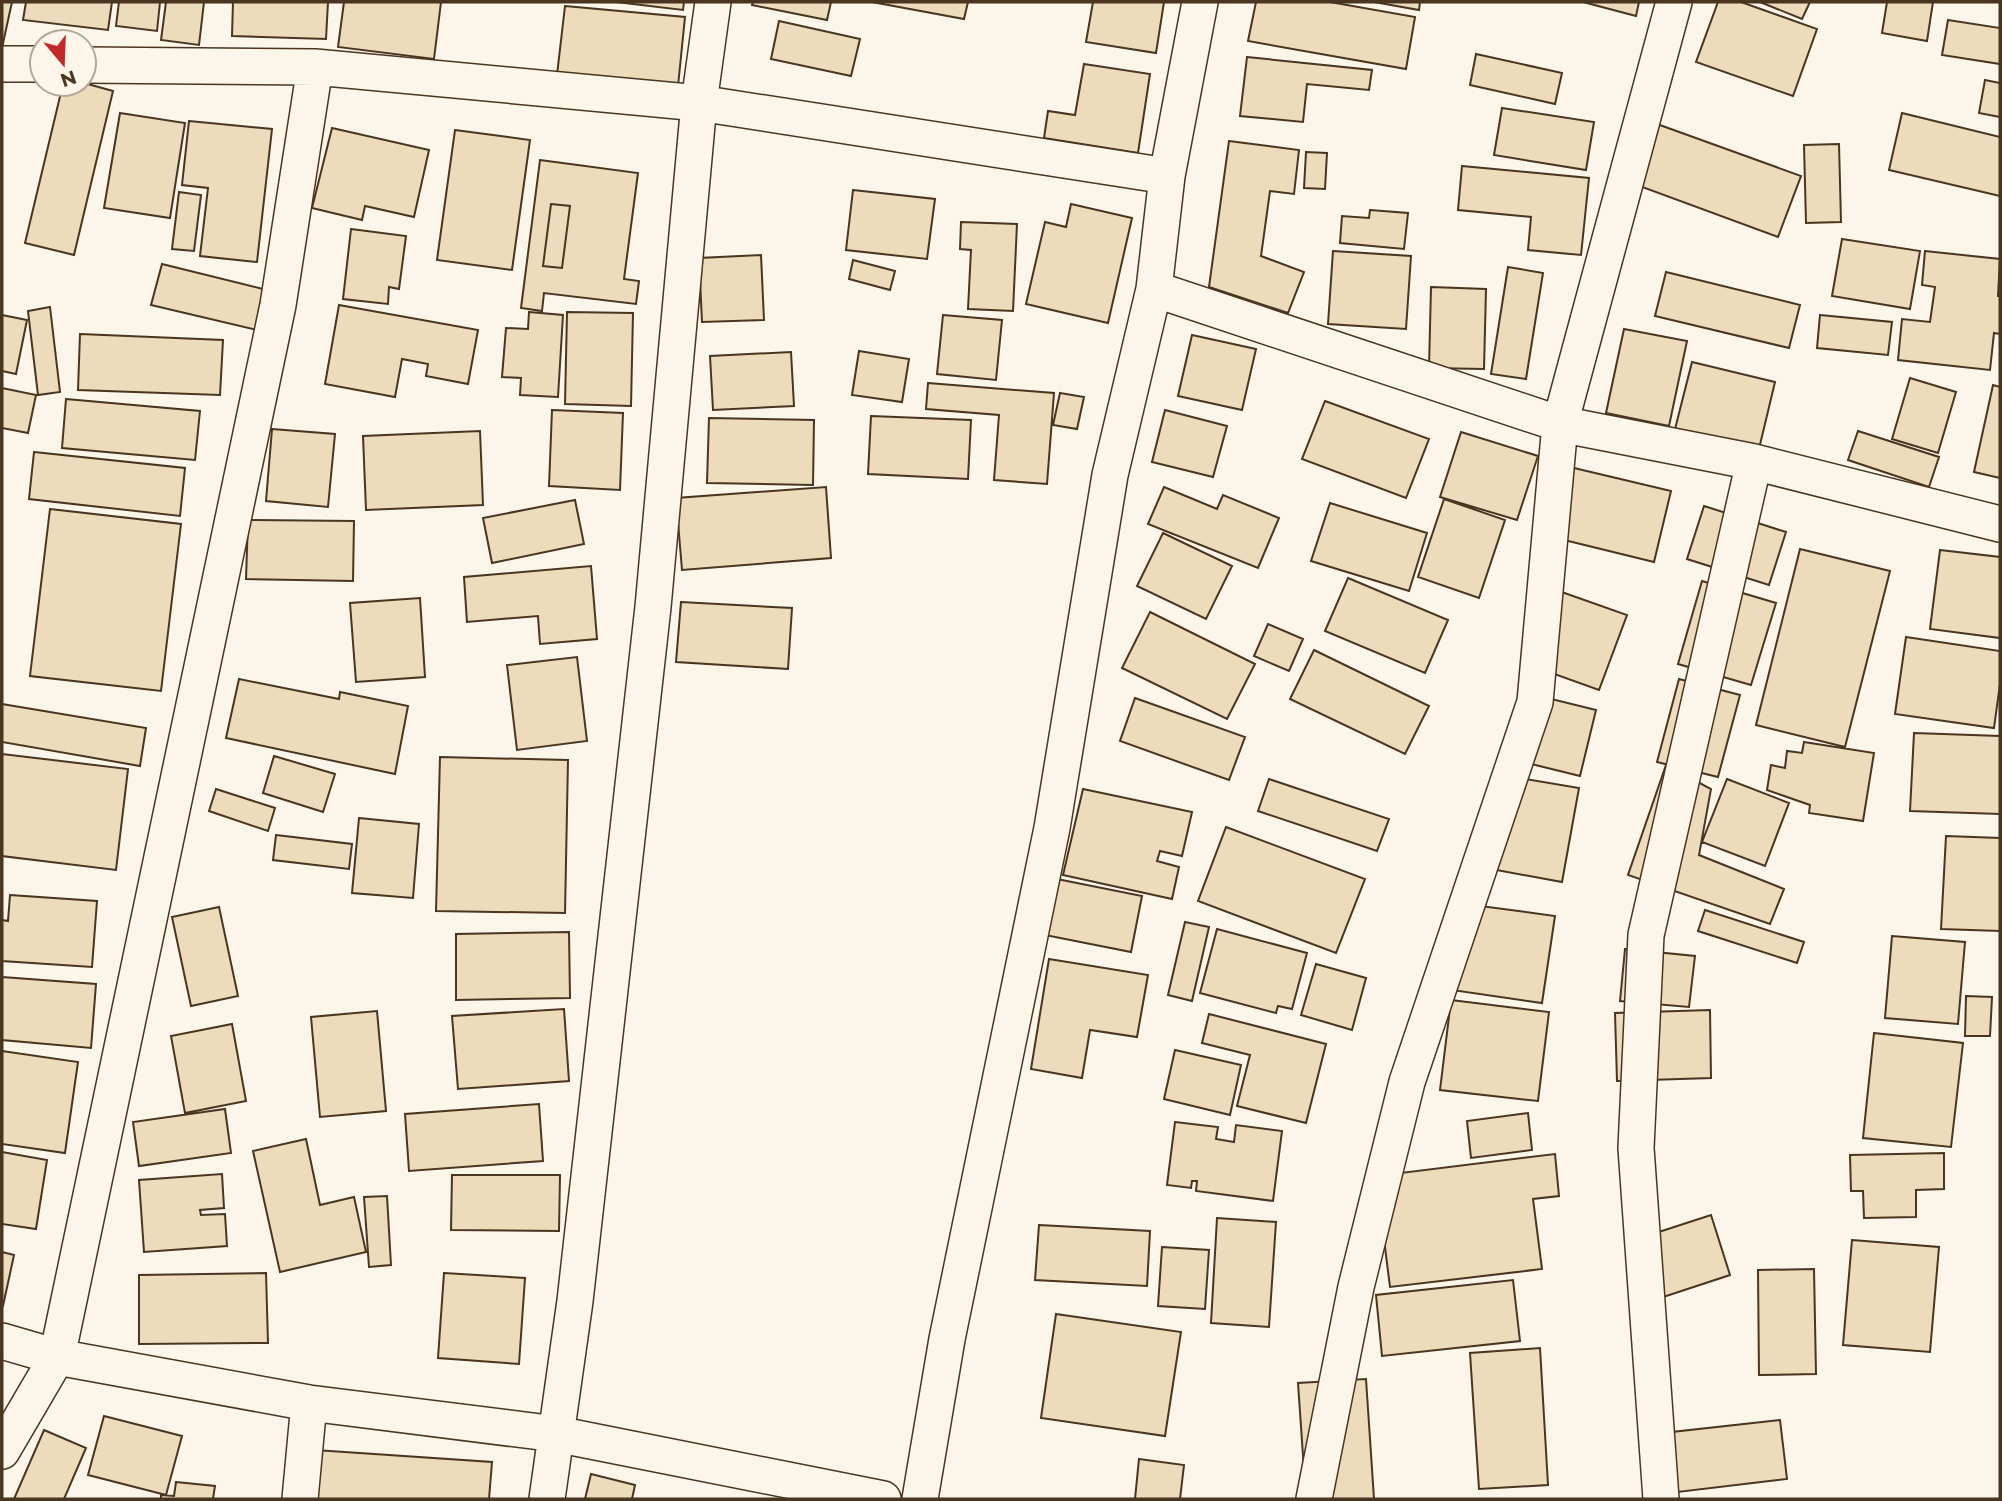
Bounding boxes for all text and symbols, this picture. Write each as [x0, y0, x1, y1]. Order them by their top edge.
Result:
north arrow [28, 28, 98, 98]
text: N [57, 65, 79, 92]

